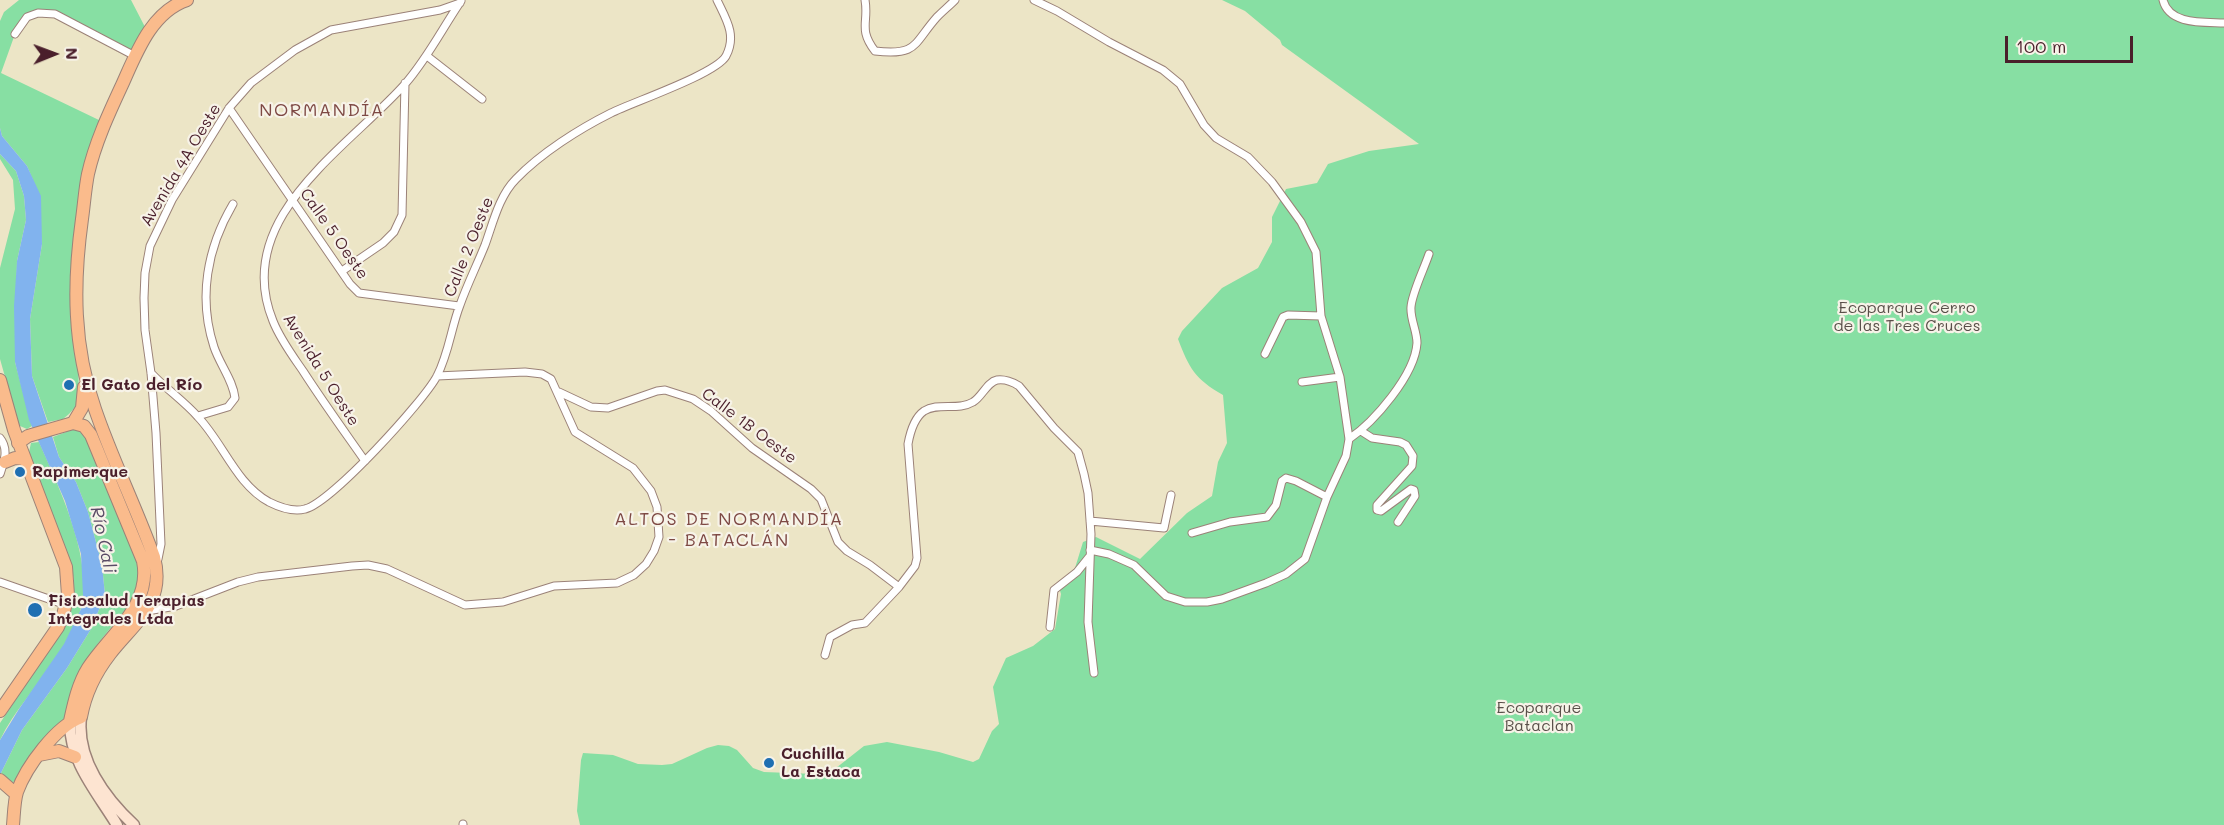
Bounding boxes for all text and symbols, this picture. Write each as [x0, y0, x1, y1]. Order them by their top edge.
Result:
north arrow [24, 24, 84, 84]
scale bar [2008, 24, 2136, 62]
text: 100 m [2016, 34, 2066, 58]
text: N [62, 47, 83, 60]
district label: NORMANDÍA [259, 99, 385, 121]
street label: Avenida 4A Oeste [137, 100, 225, 230]
street label: Calle 5 Oeste [296, 185, 372, 283]
street label: Calle 2 Oeste [440, 194, 498, 300]
park label: Ecoparque Cerro de las Tres Cruces [1833, 298, 1981, 336]
street label: Avenida 5 Oeste [279, 310, 363, 430]
place label: El Gato del Río [81, 375, 202, 395]
marker: El Gato del Río [62, 378, 76, 392]
street label: Calle 1B Oeste [698, 384, 800, 468]
place label: Rapimerque [32, 462, 128, 482]
marker: Rapimerque [13, 465, 27, 479]
water label: Río Cali [85, 505, 121, 575]
district label: ALTOS DE NORMANDÍA - BATACLÁN [614, 508, 844, 550]
place label: Fisiosalud Terapias Integrales Ltda [48, 591, 205, 629]
marker: Fisiosalud Terapias Integrales Ltda [26, 601, 44, 619]
park label: Ecoparque Bataclan [1497, 698, 1581, 736]
place label: Cuchilla La Estaca [781, 744, 860, 782]
marker: Cuchilla La Estaca [762, 756, 776, 770]

